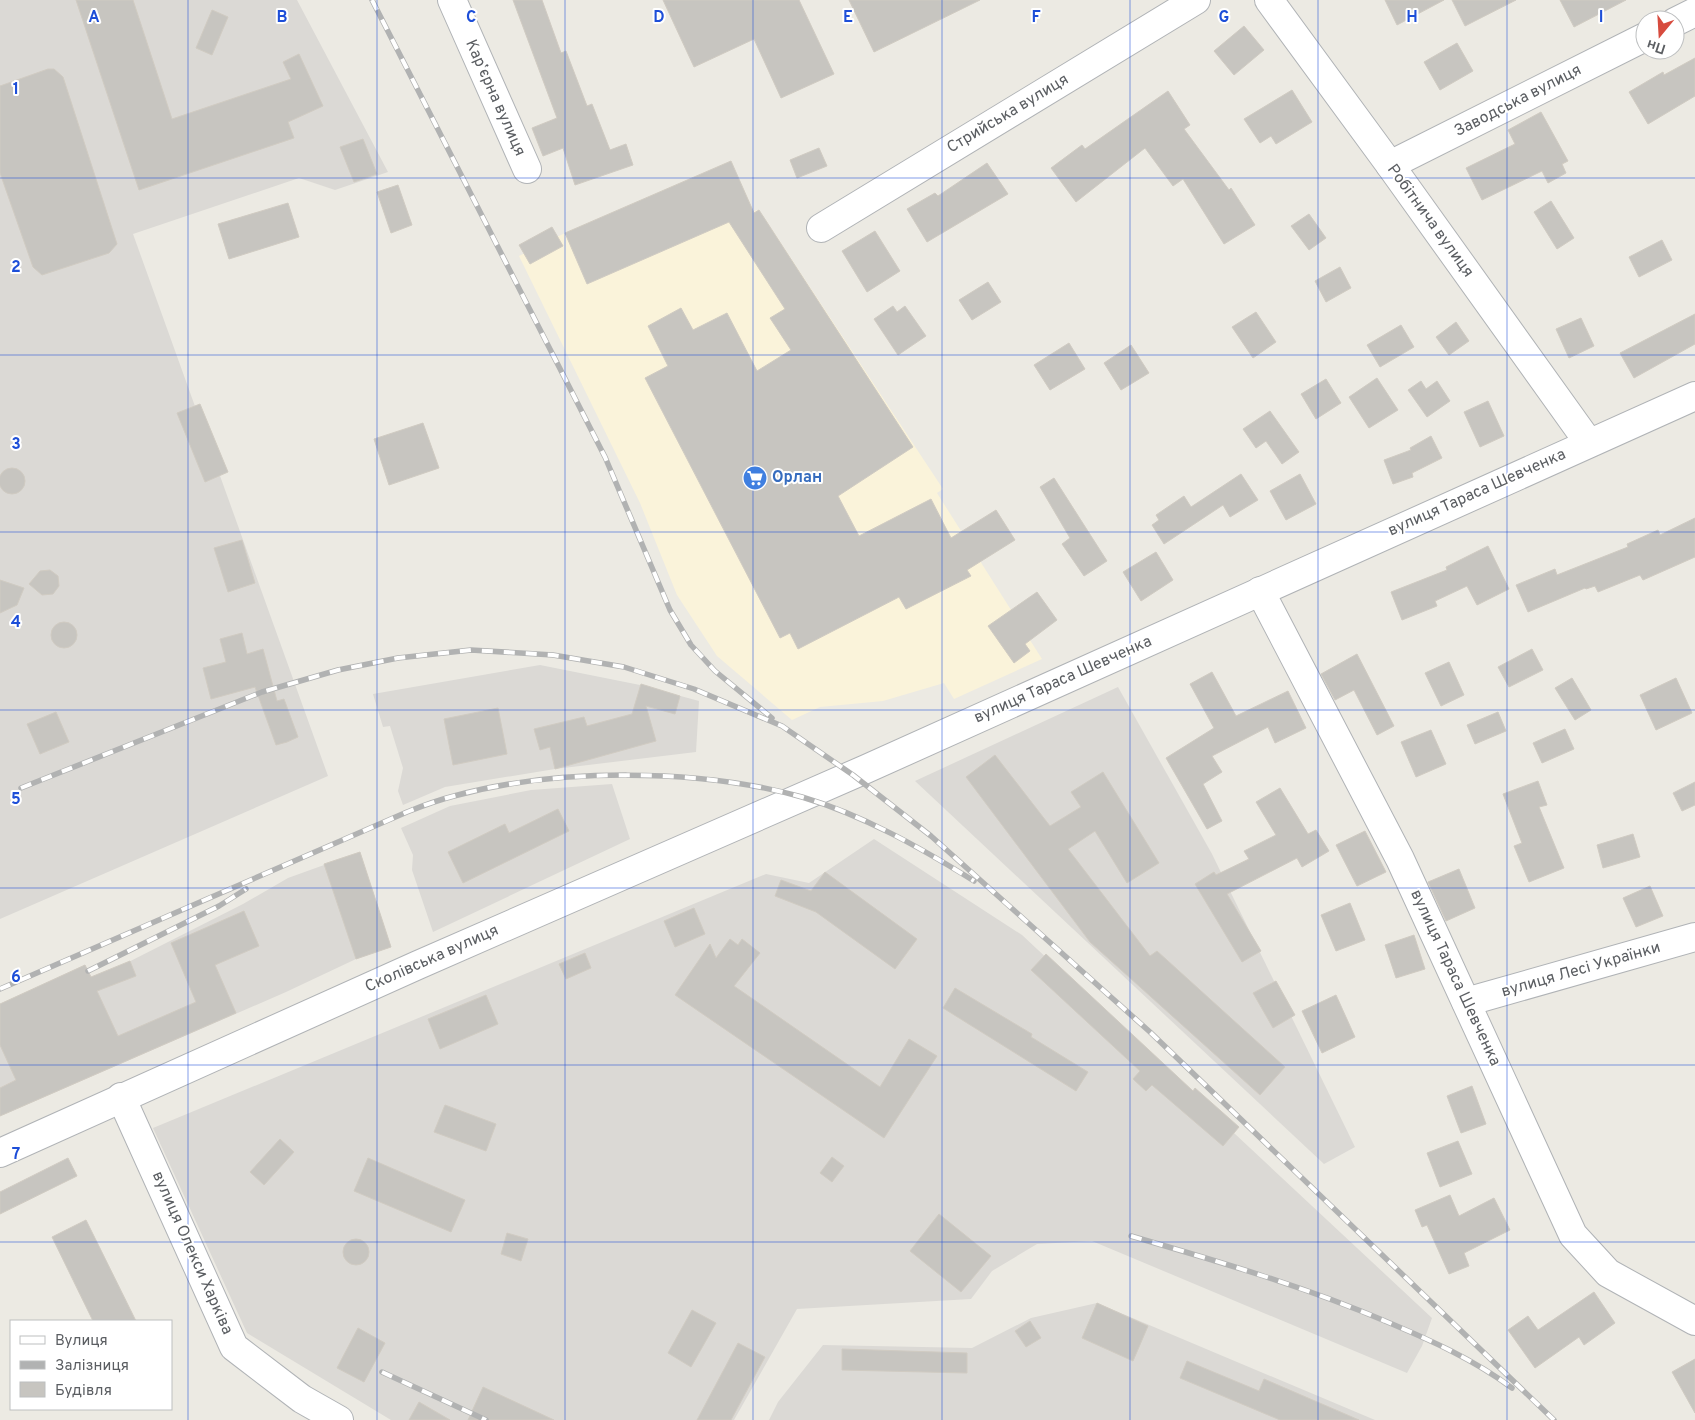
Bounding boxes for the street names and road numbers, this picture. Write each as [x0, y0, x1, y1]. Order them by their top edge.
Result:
street label: Карʼєрна вулиця [460, 37, 530, 159]
street label: Заводська вулиця [1451, 60, 1585, 142]
street label: Стрийська вулиця [944, 70, 1072, 158]
street label: Робітнича вулиця [1382, 160, 1478, 282]
street label: вулиця Тараса Шевченка [1385, 445, 1569, 541]
street label: вулиця Тараса Шевченка [971, 632, 1155, 728]
street label: вулиця Тараса Шевченка [1405, 886, 1505, 1070]
street label: Сколівська вулиця [362, 921, 502, 997]
street label: вулиця Лесі Українки [1499, 938, 1663, 1002]
street label: вулиця Олекси Харківа [147, 1168, 237, 1338]

